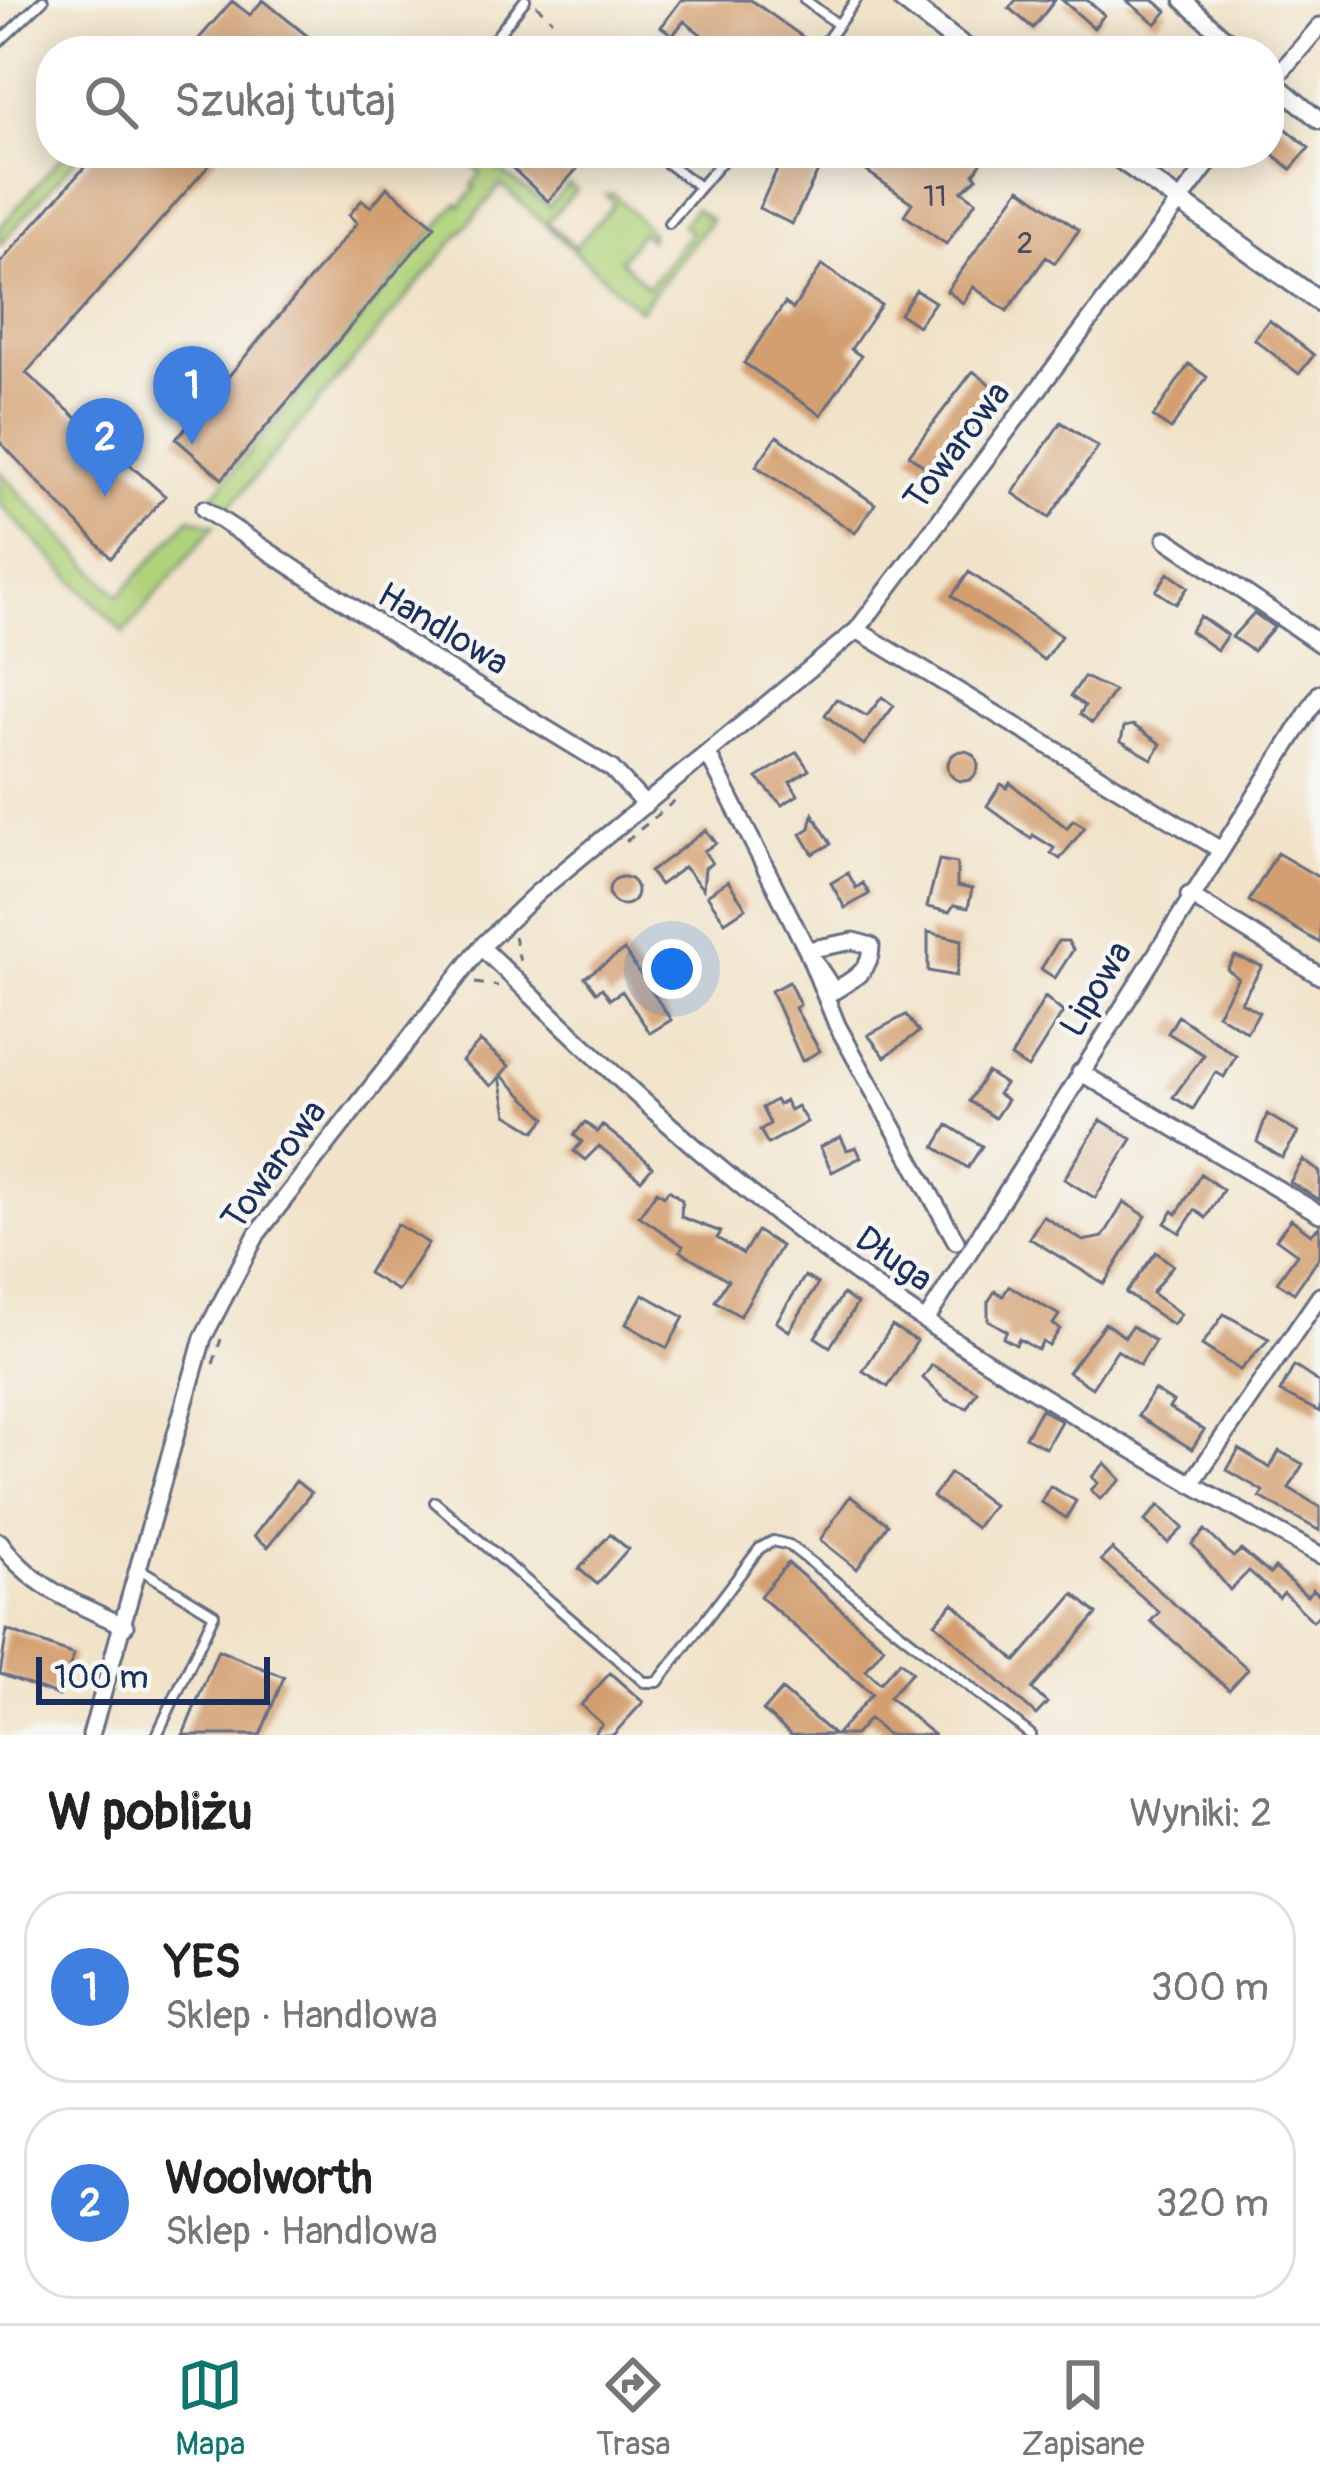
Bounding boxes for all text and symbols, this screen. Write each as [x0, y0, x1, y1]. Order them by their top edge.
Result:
search box [36, 36, 1284, 168]
icon: search [78, 69, 144, 135]
text: Szukaj tutaj [174, 74, 396, 130]
house number: 11 [923, 178, 947, 215]
house number: 2 [1017, 225, 1033, 262]
pin: 1 [153, 346, 231, 445]
street label: Towarowa [894, 372, 1020, 520]
pin: 2 [66, 398, 144, 497]
street label: Handlowa [369, 572, 517, 686]
street label: Lipowa [1050, 933, 1142, 1045]
your location [642, 939, 702, 999]
street label: Towarowa [212, 1091, 336, 1239]
street label: Długa [847, 1216, 941, 1302]
scale bar [36, 1651, 270, 1704]
text: 100 m [54, 1657, 148, 1698]
text: W pobliżu [48, 1781, 253, 1845]
text: Wyniki: 2 [1129, 1789, 1272, 1838]
text: YES [165, 1935, 241, 1991]
text: 1 [82, 1963, 98, 2012]
text: 300 m [1151, 1963, 1269, 2012]
text: Sklep · Handlowa [165, 1991, 438, 2040]
text: Woolworth [165, 2151, 372, 2207]
text: 2 [79, 2179, 101, 2228]
text: 320 m [1156, 2179, 1269, 2228]
text: Sklep · Handlowa [165, 2207, 438, 2256]
tab: Mapa [175, 2352, 245, 2465]
tab: Trasa [596, 2352, 671, 2465]
tab: Zapisane [1021, 2352, 1145, 2465]

